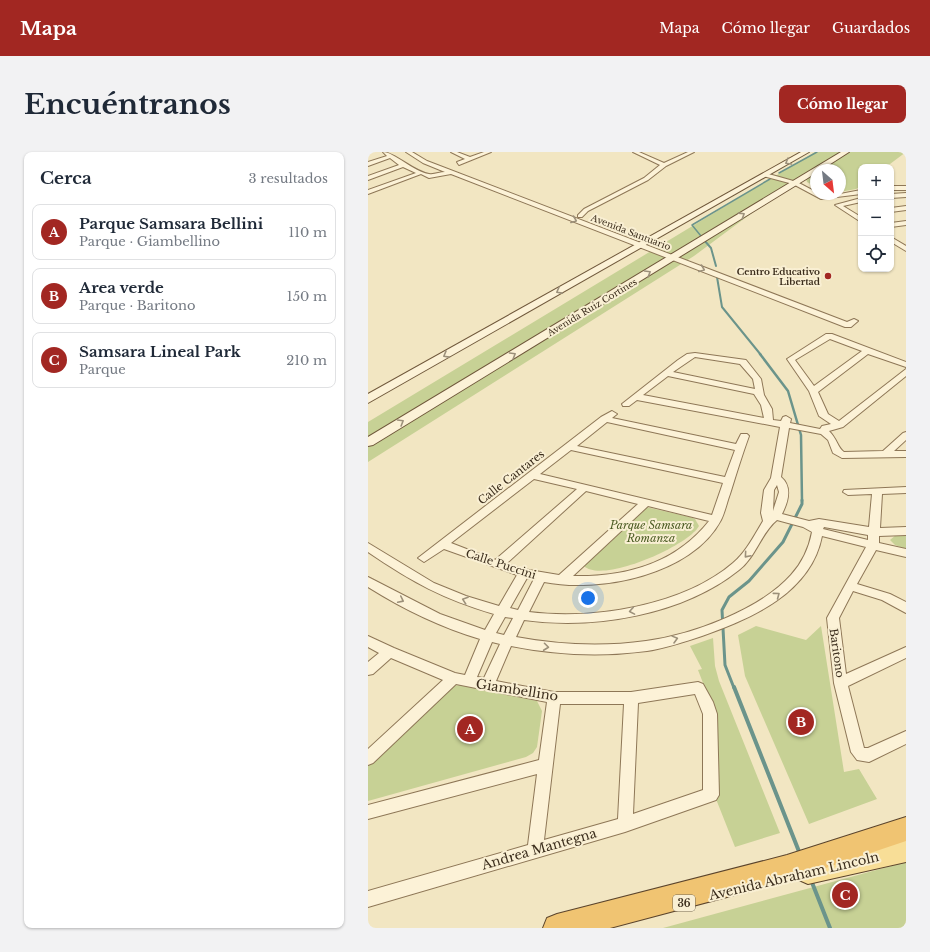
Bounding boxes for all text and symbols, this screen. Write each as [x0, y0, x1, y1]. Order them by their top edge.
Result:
text: Mapa [20, 17, 77, 40]
text: Mapa [659, 19, 699, 37]
text: Cómo llegar [721, 19, 810, 37]
text: Guardados [832, 19, 910, 37]
button: Cómo llegar [779, 85, 906, 123]
text: Encuéntranos [24, 87, 231, 122]
one-way arrow [785, 158, 792, 165]
north arrow [810, 164, 846, 200]
map controls [858, 164, 894, 272]
button: + [858, 164, 894, 200]
text: Cerca [40, 168, 92, 189]
text: 3 resultados [249, 170, 328, 187]
button: − [858, 200, 894, 236]
street label: Avenida Santuario [589, 211, 672, 252]
one-way arrow [738, 212, 745, 220]
text: Parque Samsara Bellini [79, 214, 263, 233]
one-way arrow [570, 216, 577, 224]
text: A [49, 224, 59, 241]
text: 110 m [288, 224, 327, 241]
text: Parque · Giambellino [79, 233, 220, 250]
button: locate [858, 236, 894, 272]
one-way arrow [698, 265, 705, 273]
place label: Centro Educativo Libertad [737, 266, 821, 287]
one-way arrow [644, 271, 651, 278]
marker: Centro Educativo Libertad [823, 271, 833, 281]
street label: Avenida Ruiz Cortines [544, 276, 639, 339]
text: Area verde [79, 278, 164, 297]
one-way arrow [556, 287, 563, 294]
text: B [49, 288, 59, 305]
text: 150 m [287, 288, 327, 305]
text: Parque · Baritono [79, 297, 196, 314]
text: Samsara Lineal Park [79, 342, 241, 361]
one-way arrow [442, 351, 450, 358]
text: C [49, 352, 59, 369]
text: 210 m [286, 352, 327, 369]
one-way arrow [509, 352, 516, 359]
text: Parque [79, 361, 126, 378]
one-way arrow [397, 419, 404, 427]
street label: Calle Cantares [475, 447, 547, 507]
park label: Parque Samsara Romanza [609, 518, 692, 545]
street label: Calle Puccini [464, 546, 538, 582]
one-way arrow [745, 550, 752, 558]
your location [578, 588, 598, 608]
one-way arrow [773, 593, 780, 600]
one-way arrow [397, 596, 405, 603]
one-way arrow [462, 596, 469, 604]
one-way arrow [629, 607, 636, 615]
street label: Baritono [827, 627, 847, 679]
one-way arrow [671, 635, 678, 644]
one-way arrow [543, 642, 549, 651]
street label: Giambellino [475, 675, 559, 705]
pin: B [788, 707, 814, 737]
pin: A [457, 714, 483, 744]
street label: Andrea Mantegna [479, 824, 599, 874]
street label: Avenida Abraham Lincoln [706, 848, 881, 904]
pin: C [832, 880, 858, 910]
road number: 36 [673, 895, 695, 911]

